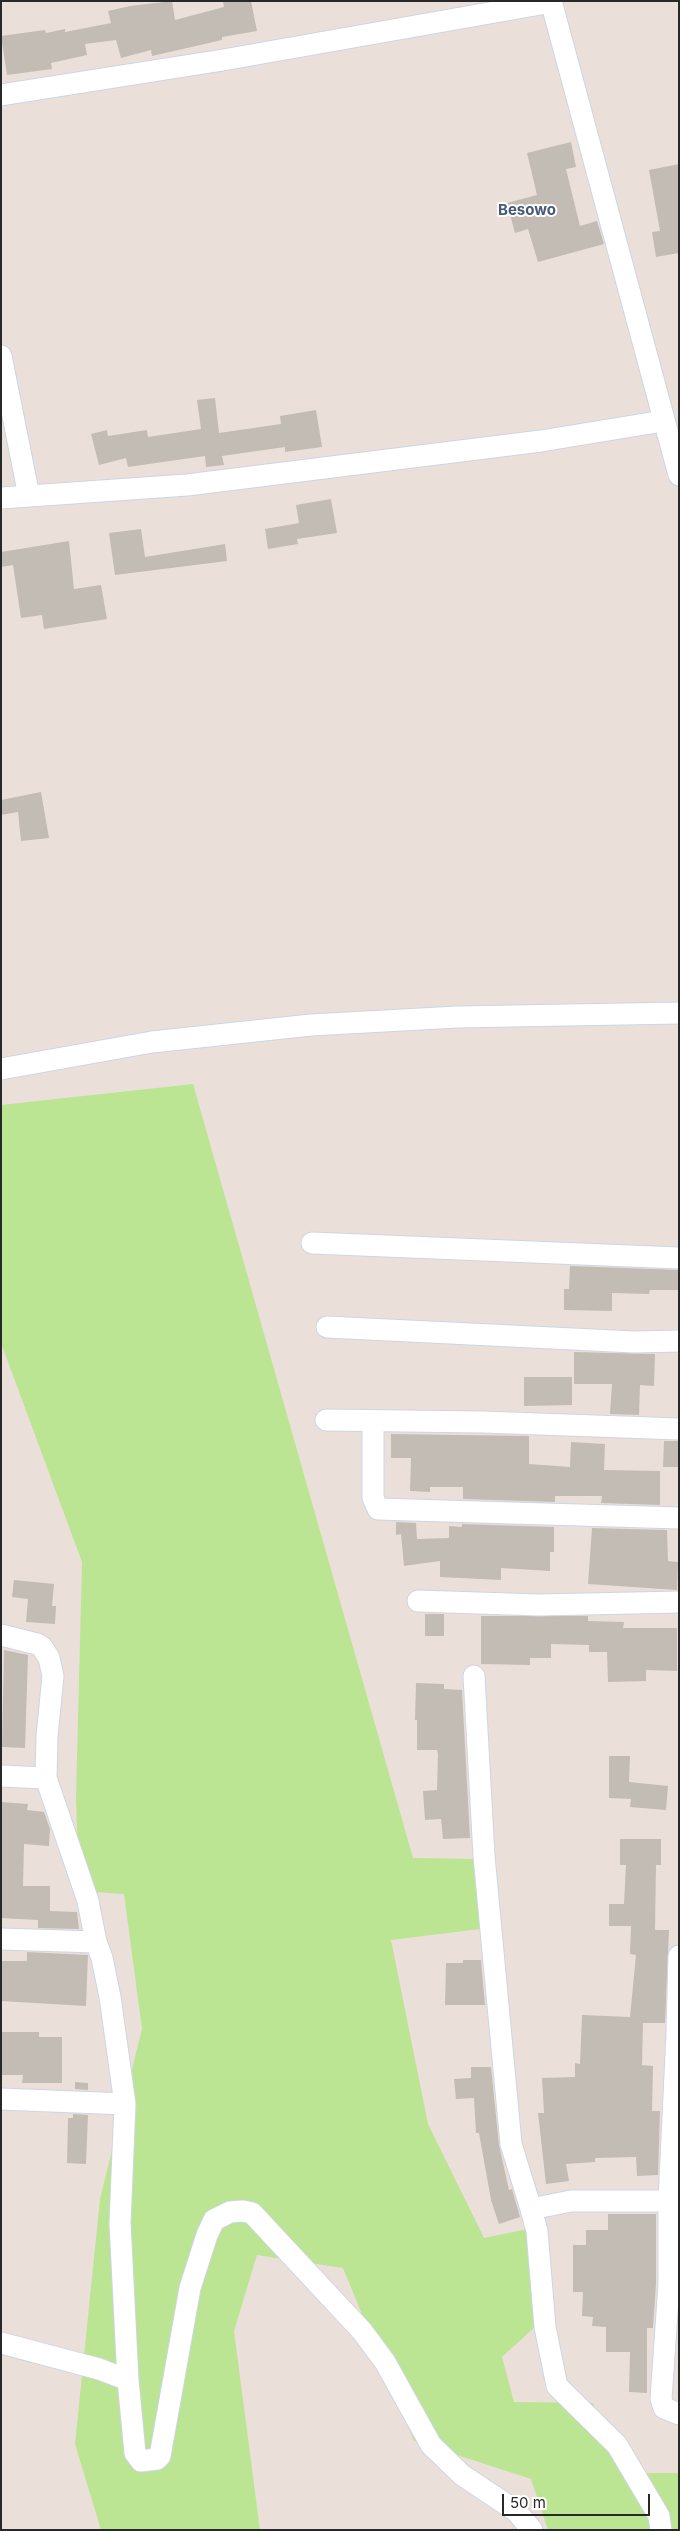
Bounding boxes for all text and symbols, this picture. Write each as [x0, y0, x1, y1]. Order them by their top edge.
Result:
district label: Besowo [498, 201, 556, 219]
scale bar [505, 2484, 652, 2516]
text: 50 m [510, 2493, 546, 2512]

